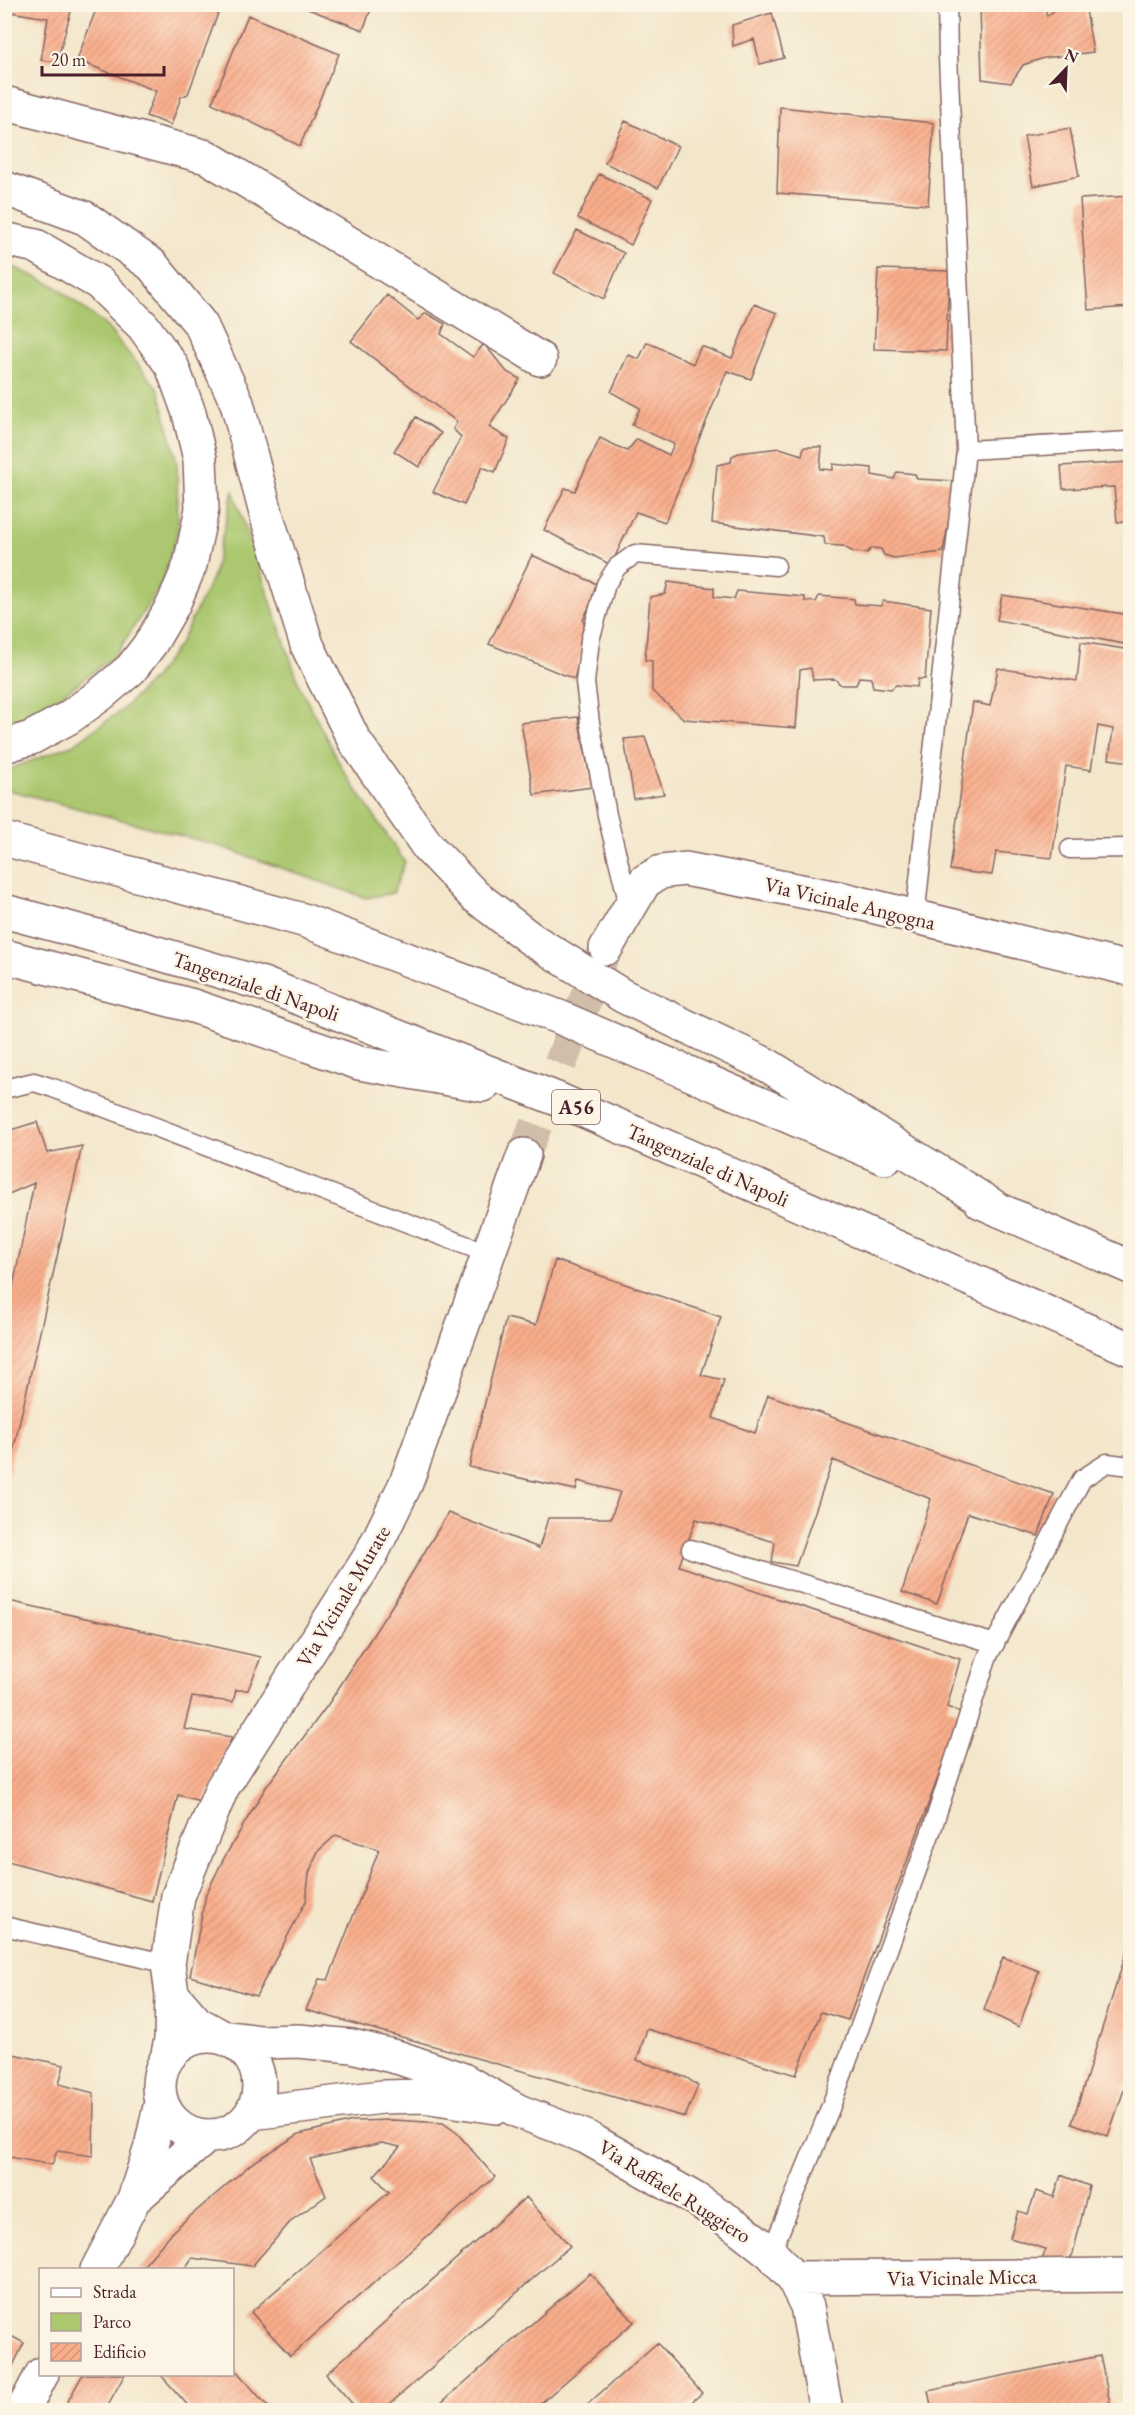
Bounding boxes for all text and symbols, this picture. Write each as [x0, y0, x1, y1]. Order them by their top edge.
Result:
scale bar [42, 39, 164, 77]
north arrow [1036, 39, 1096, 99]
text: N [1062, 43, 1082, 68]
text: 20 m [51, 48, 86, 71]
street label: Via Vicinale Angogna [762, 870, 939, 936]
street label: Tangenziale di Napoli [169, 945, 343, 1027]
road number: A56 [552, 1090, 600, 1124]
street label: Tangenziale di Napoli [623, 1117, 793, 1213]
street label: Via Vicinale Murate [290, 1520, 396, 1672]
street label: Via Raffaele Ruggiero [593, 2133, 757, 2249]
street label: Via Vicinale Micca [887, 2262, 1038, 2292]
legend [39, 2268, 234, 2376]
text: Strada [93, 2280, 137, 2303]
text: Parco [93, 2310, 131, 2333]
text: Edificio [93, 2340, 146, 2363]

